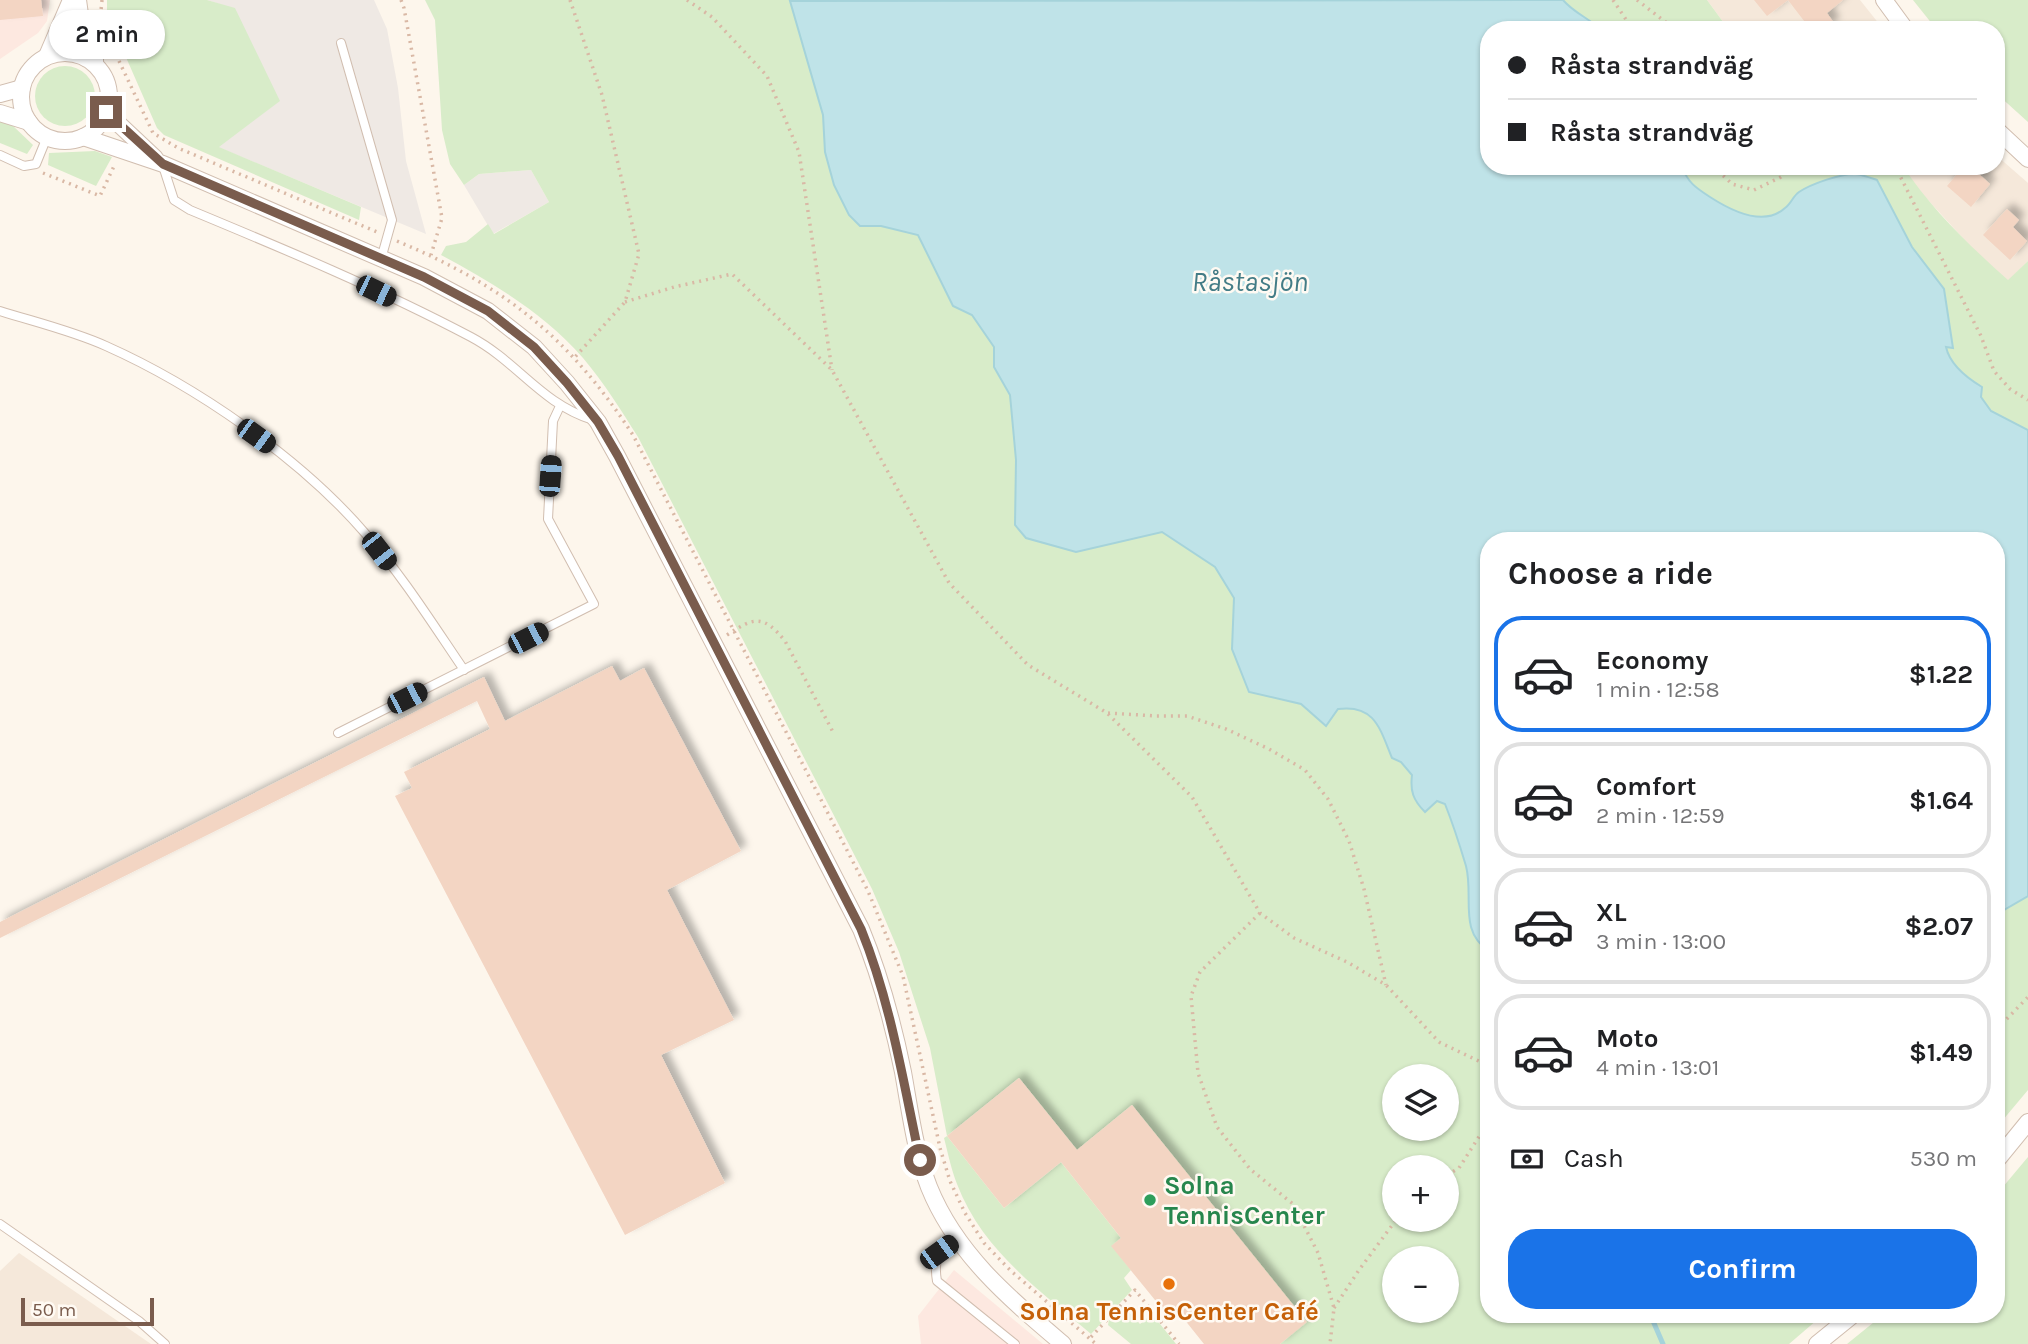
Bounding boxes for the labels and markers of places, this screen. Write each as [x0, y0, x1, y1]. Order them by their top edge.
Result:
place label: Solna TennisCenter [1164, 1170, 1326, 1231]
marker: Solna TennisCenter [1142, 1192, 1158, 1208]
marker: Solna TennisCenter Café [1161, 1276, 1177, 1292]
place label: Solna TennisCenter Café [1019, 1296, 1319, 1327]

